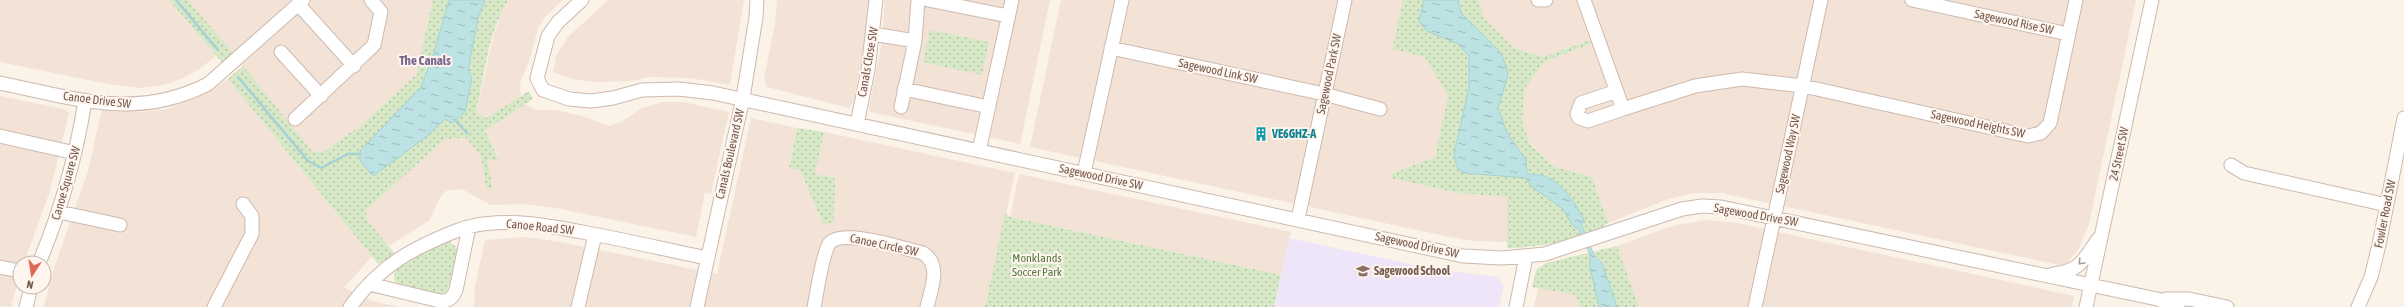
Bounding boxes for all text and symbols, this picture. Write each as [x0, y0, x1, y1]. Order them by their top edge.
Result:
street label: Sagewood Rise SW [1973, 7, 2055, 37]
street label: Canals Close SW [855, 26, 881, 98]
street label: Sagewood Park SW [1314, 32, 1344, 116]
district label: The Canals [399, 53, 451, 68]
street label: Sagewood Link SW [1177, 56, 1259, 86]
street label: Canoe Drive SW [62, 89, 132, 111]
street label: Canals Boulevard SW [713, 107, 747, 200]
street label: Sagewood Heights SW [1930, 107, 2027, 141]
street label: Sagewood Way SW [1773, 113, 1803, 195]
building icon: VE6GHZ-A [1253, 126, 1269, 142]
street label: 24 Street SW [2106, 126, 2132, 182]
place label: VE6GHZ-A [1271, 127, 1316, 141]
street label: Canoe Square SW [49, 144, 83, 221]
street label: Sagewood Drive SW [1058, 161, 1144, 193]
street label: Fowler Road SW [2372, 178, 2399, 249]
street label: Sagewood Drive SW [1713, 201, 1799, 229]
street label: Canoe Road SW [506, 216, 575, 238]
street label: Sagewood Drive SW [1374, 229, 1460, 261]
street label: Canoe Circle SW [849, 231, 920, 259]
park label: Monklands Soccer Park [1012, 251, 1063, 279]
north arrow [12, 255, 52, 295]
one-way arrow [2078, 257, 2086, 265]
school or university icon: Sagewood School [1355, 263, 1371, 279]
place label: Sagewood School [1374, 264, 1451, 278]
text: N [25, 278, 34, 291]

